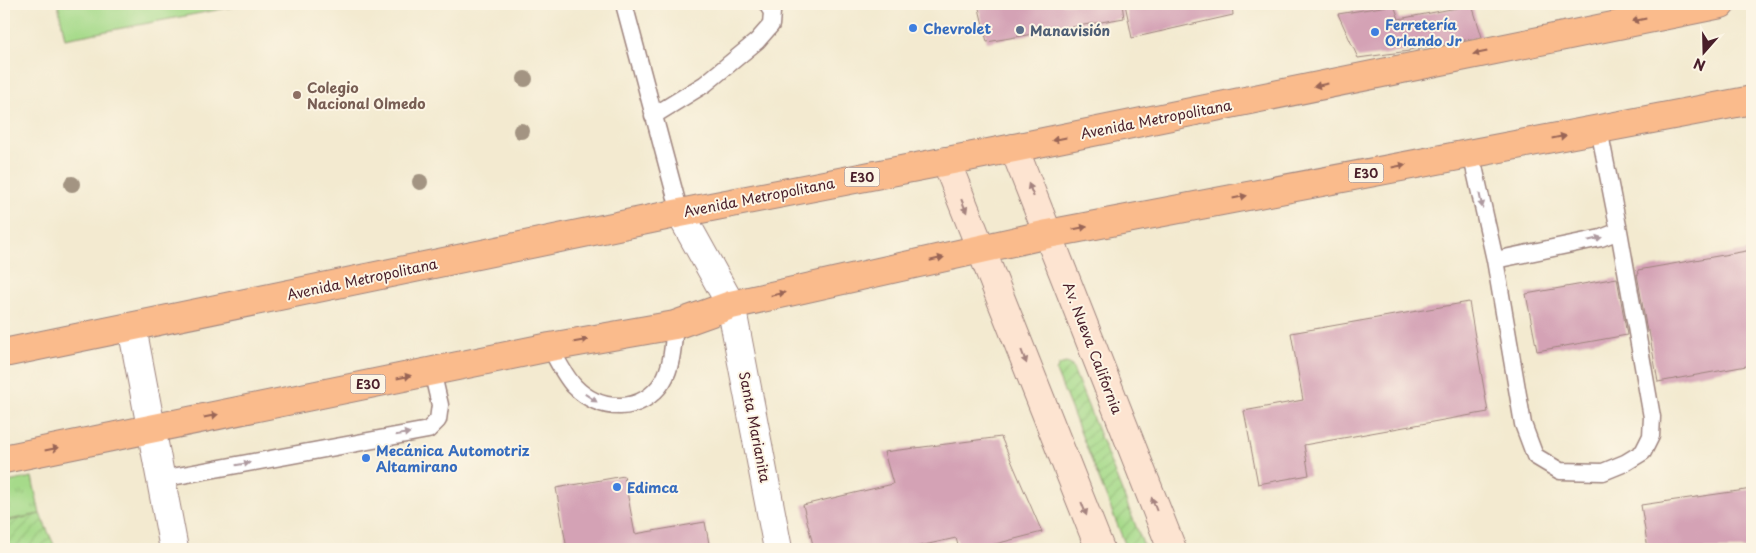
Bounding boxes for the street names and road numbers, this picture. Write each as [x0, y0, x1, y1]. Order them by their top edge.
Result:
street label: Avenida Metropolitana [1079, 94, 1233, 144]
road number: E30 [1348, 164, 1384, 182]
road number: E30 [844, 168, 880, 186]
street label: Avenida Metropolitana [682, 172, 836, 222]
street label: Avenida Metropolitana [285, 253, 439, 305]
street label: Av. Nueva California [1058, 279, 1128, 418]
street label: Santa Marianita [734, 370, 776, 484]
road number: E30 [350, 374, 386, 394]

